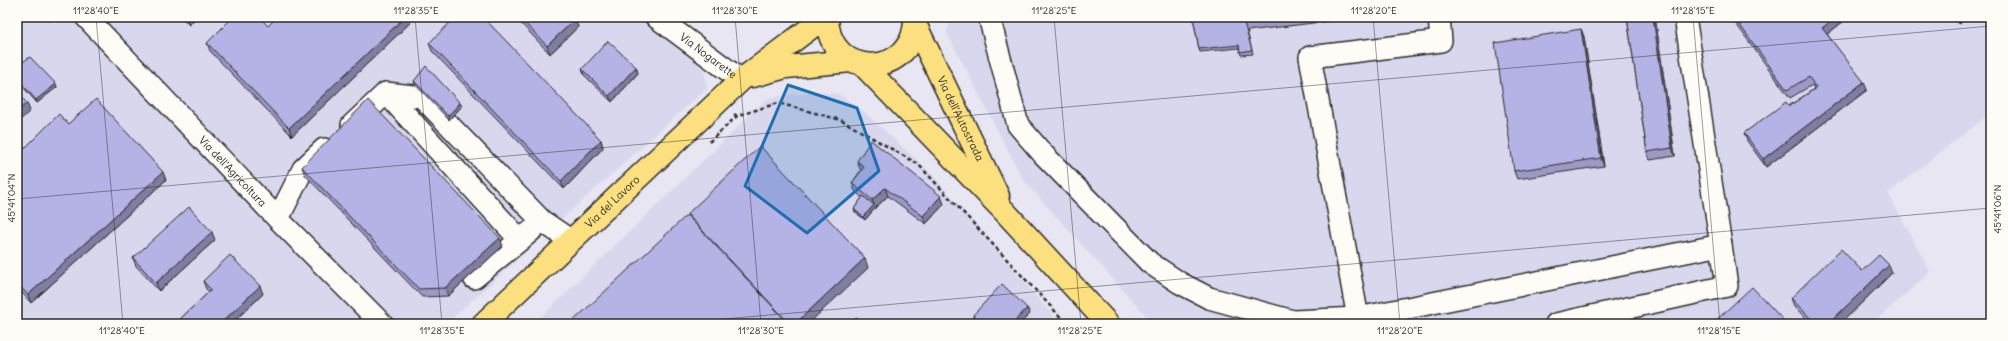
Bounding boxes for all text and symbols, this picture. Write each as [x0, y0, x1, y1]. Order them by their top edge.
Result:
text: 11°28'40"E [73, 4, 119, 17]
text: 11°28'35"E [393, 4, 439, 17]
text: 11°28'30"E [712, 4, 758, 17]
text: 11°28'25"E [1032, 4, 1077, 17]
text: 11°28'20"E [1351, 4, 1397, 17]
text: 11°28'15"E [1671, 4, 1715, 17]
street label: Via Nogarette [677, 30, 740, 82]
street label: Via dell'Autostrada [934, 74, 987, 163]
street label: Via dell'Agricoltura [196, 133, 270, 210]
street label: Via del Lavoro [582, 173, 643, 231]
text: 45°41'04"N [5, 174, 18, 222]
text: 45°41'06"N [1991, 185, 2004, 233]
text: 11°28'40"E [99, 324, 145, 337]
text: 11°28'35"E [419, 324, 465, 337]
text: 11°28'30"E [738, 324, 784, 337]
text: 11°28'25"E [1058, 324, 1103, 337]
text: 11°28'20"E [1377, 324, 1423, 337]
text: 11°28'15"E [1697, 324, 1741, 337]

